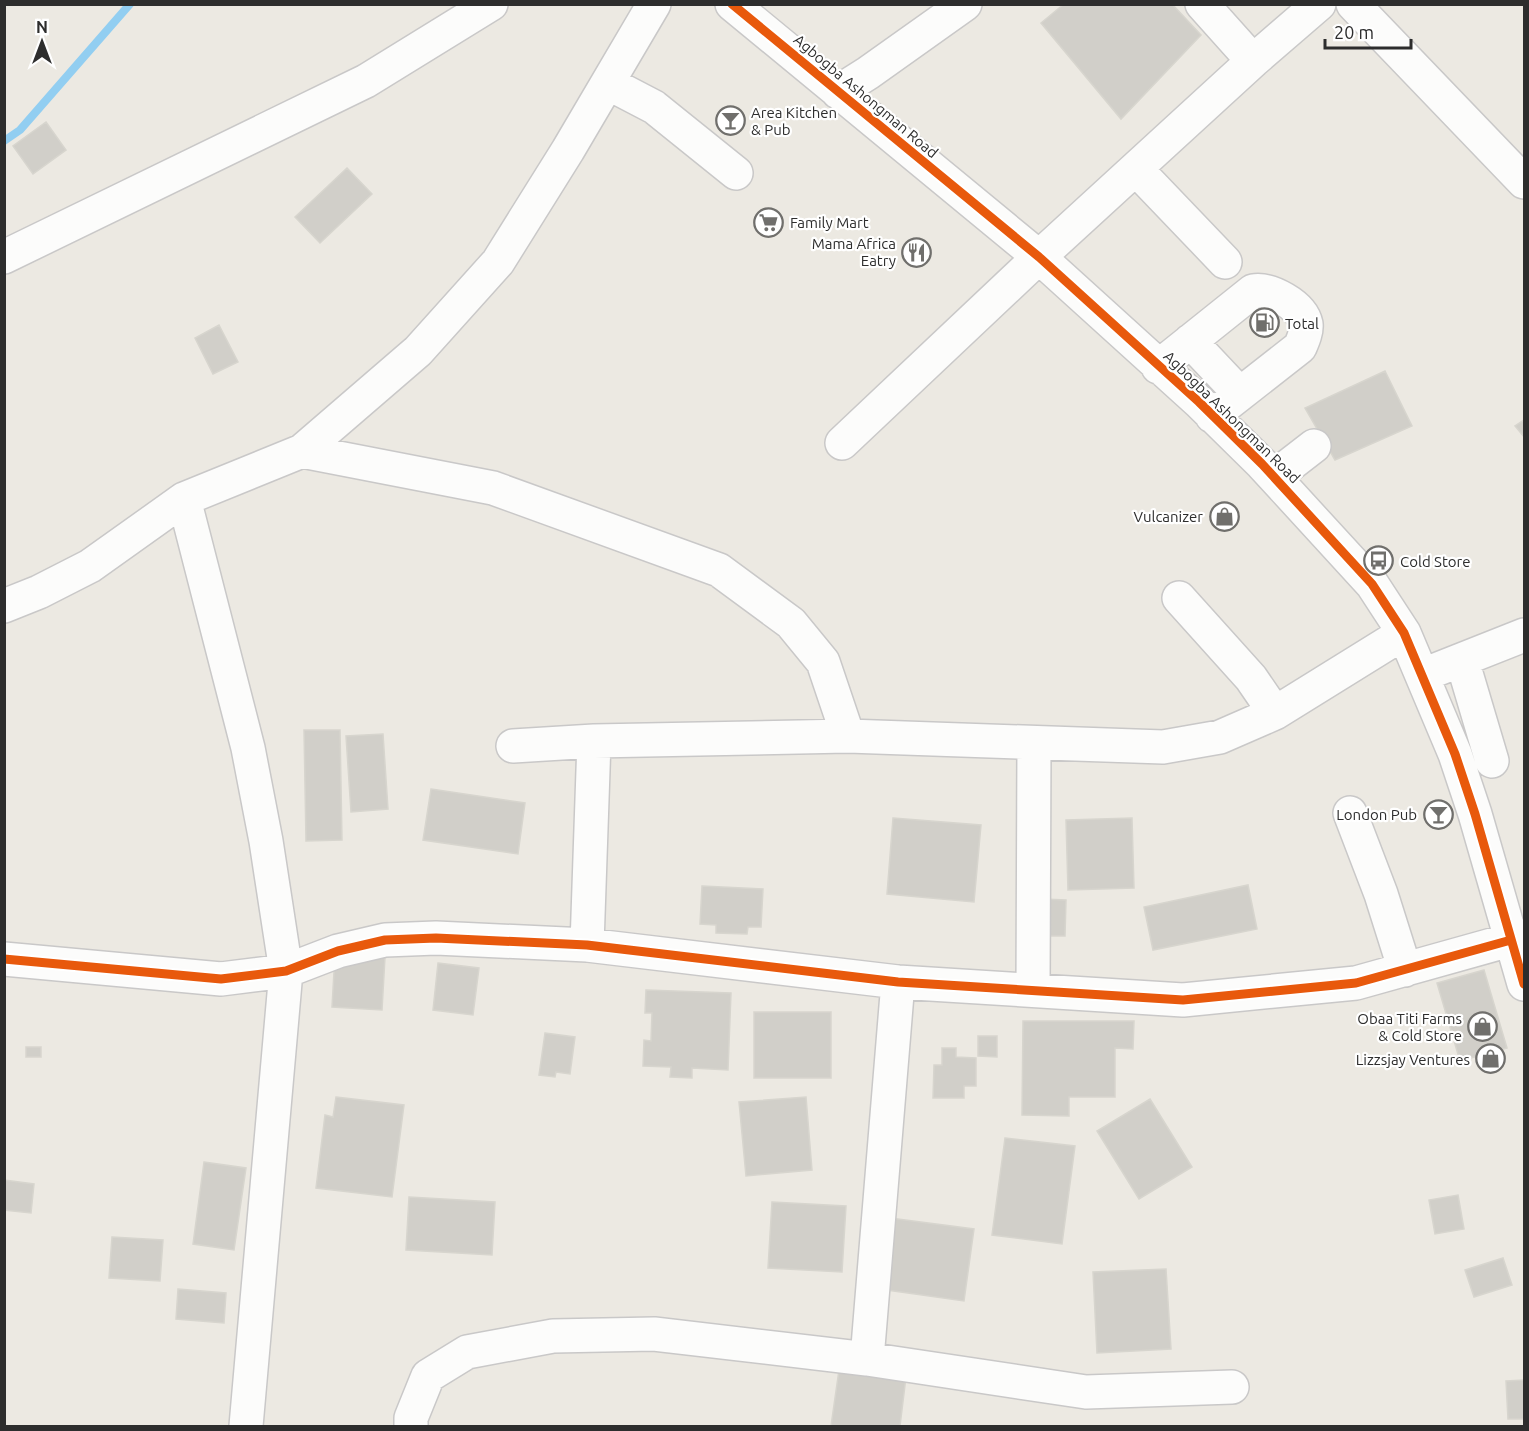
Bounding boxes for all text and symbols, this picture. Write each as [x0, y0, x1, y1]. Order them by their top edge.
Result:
north arrow [12, 12, 72, 72]
scale bar [1325, 12, 1410, 50]
text: N [36, 18, 48, 36]
text: 20 m [1334, 22, 1374, 42]
street label: Agbogba Ashongman Road [791, 31, 941, 161]
place label: Area Kitchen & Pub [751, 104, 837, 138]
bar icon: Area Kitchen & Pub [714, 105, 746, 137]
supermarket icon: Family Mart [753, 206, 785, 238]
place label: Family Mart [790, 214, 869, 231]
place label: Mama Africa Eatry [812, 235, 896, 269]
restaurant icon: Mama Africa Eatry [901, 236, 933, 268]
fuel station icon: Total [1248, 307, 1280, 339]
place label: Total [1285, 315, 1319, 332]
street label: Agbogba Ashongman Road [1160, 347, 1304, 487]
shop icon: Vulcanizer [1208, 500, 1240, 532]
place label: Vulcanizer [1134, 508, 1203, 525]
bus stop icon: Cold Store [1363, 545, 1395, 577]
place label: Cold Store [1400, 553, 1471, 570]
bar icon: London Pub [1422, 798, 1454, 830]
place label: London Pub [1336, 806, 1417, 823]
place label: Obaa Titi Farms & Cold Store [1357, 1010, 1462, 1044]
shop icon: Obaa Titi Farms & Cold Store [1467, 1011, 1499, 1043]
shop icon: Lizzsjay Ventures [1475, 1043, 1507, 1075]
place label: Lizzsjay Ventures [1356, 1051, 1470, 1068]

